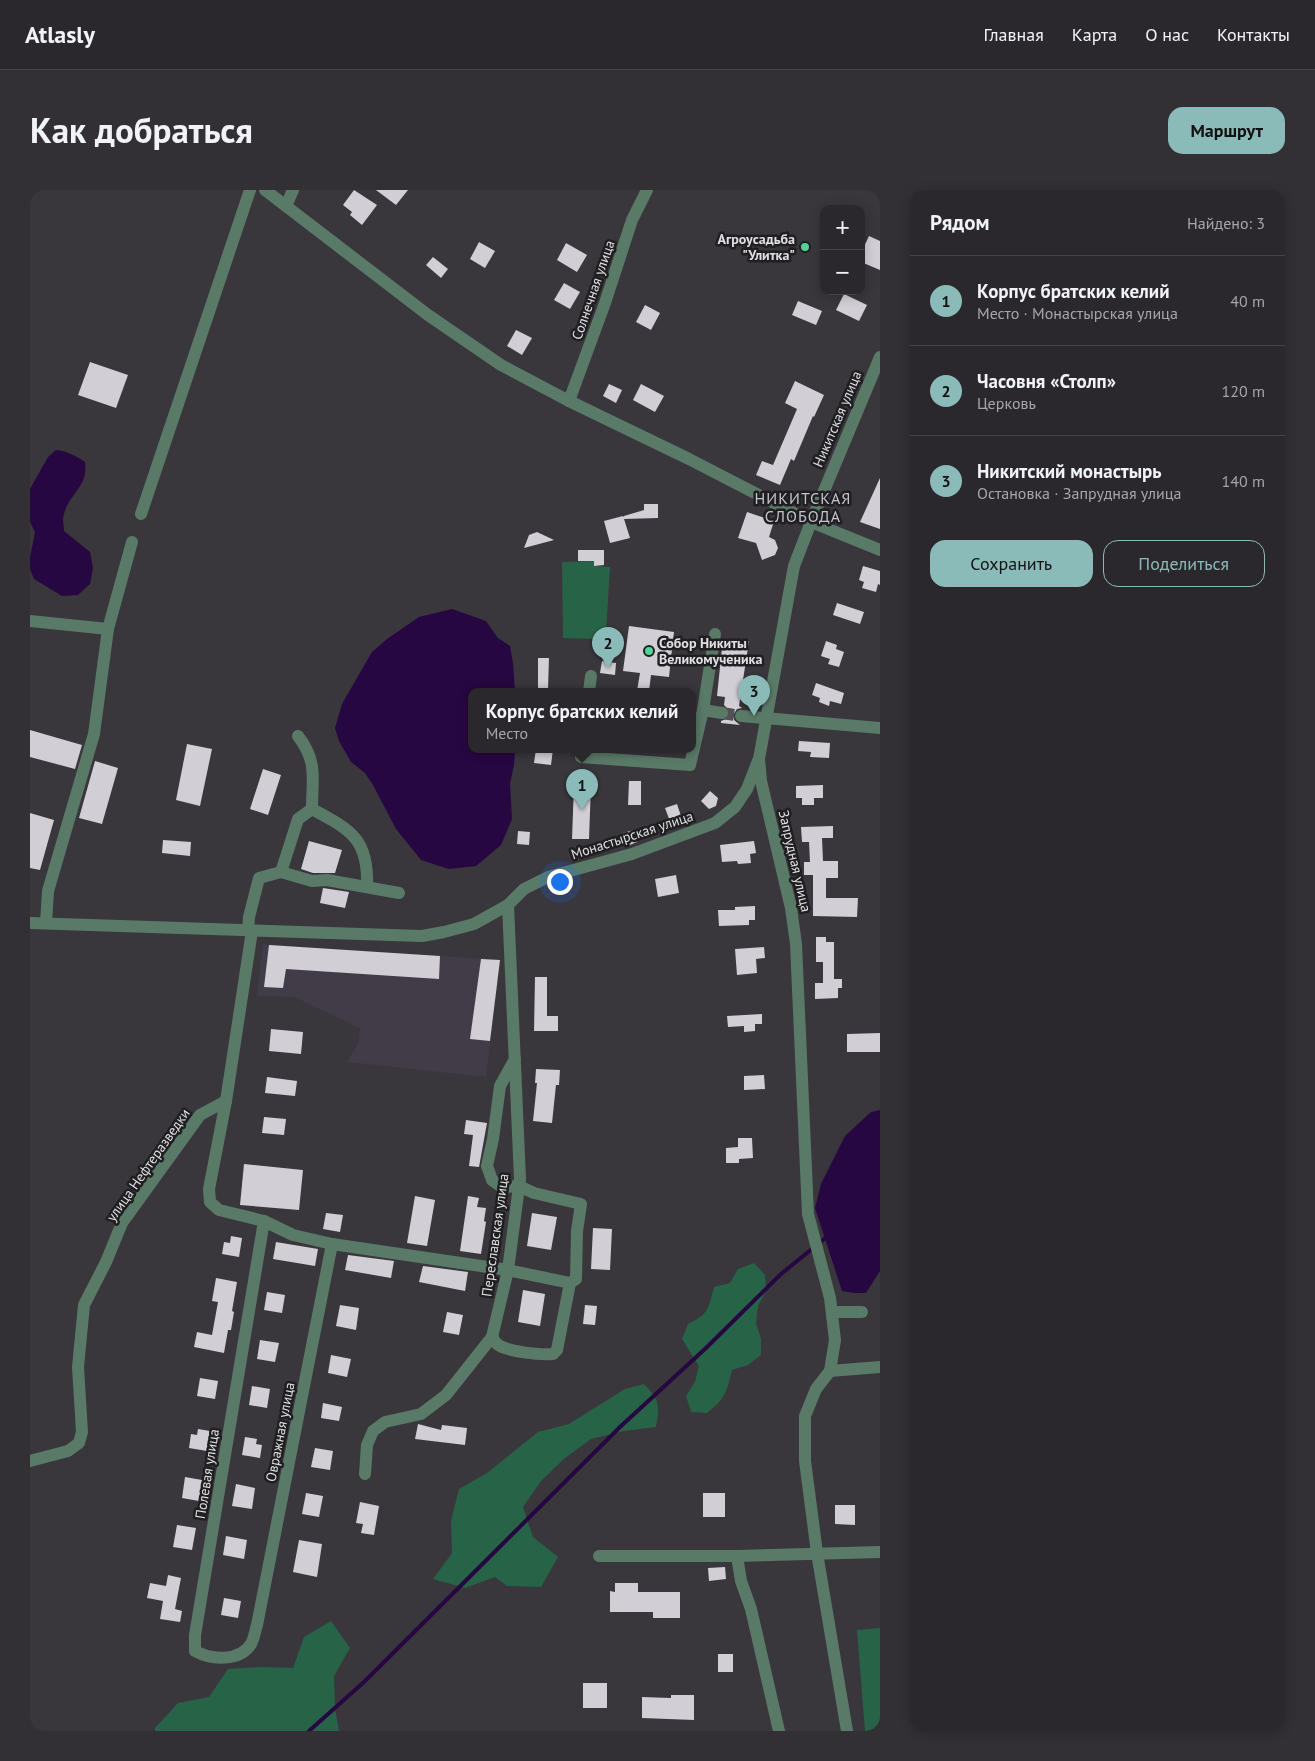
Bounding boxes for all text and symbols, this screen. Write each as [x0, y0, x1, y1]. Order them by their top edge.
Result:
text: Atlasly [25, 19, 95, 50]
text: Главная [983, 23, 1044, 46]
text: Карта [1072, 23, 1117, 46]
text: О нас [1145, 23, 1189, 46]
text: Контакты [1217, 23, 1290, 46]
text: Как добраться [30, 107, 253, 153]
button: Маршрут [1168, 107, 1285, 154]
map controls [820, 205, 865, 295]
button: + [820, 205, 865, 250]
text: Рядом [930, 209, 989, 236]
text: Найдено: 3 [1187, 213, 1265, 233]
place label: Агроусадьба "Улитка" [717, 230, 795, 264]
street label: Солнечная улица [568, 238, 618, 342]
marker: Агроусадьба "Улитка" [799, 241, 811, 253]
button: − [820, 250, 865, 295]
text: Корпус братских келий [977, 279, 1170, 303]
text: 1 [941, 291, 951, 311]
text: 40 m [1230, 291, 1265, 311]
text: Место · Монастырская улица [977, 303, 1178, 323]
street label: Никитская улица [809, 368, 865, 470]
text: Часовня «Столп» [977, 369, 1116, 393]
text: 2 [941, 381, 951, 401]
text: 120 m [1222, 381, 1265, 401]
text: Церковь [977, 393, 1036, 413]
text: Никитский монастырь [977, 459, 1162, 483]
text: 3 [941, 471, 951, 491]
text: 140 m [1222, 471, 1265, 491]
text: Остановка · Запрудная улица [977, 483, 1181, 503]
district label: НИКИТСКАЯ СЛОБОДА [755, 488, 851, 526]
button: Сохранить [930, 540, 1093, 587]
button: Поделиться [1103, 540, 1265, 587]
pin: 2 [592, 627, 624, 668]
place label: Собор Никиты Великомученика [659, 634, 762, 668]
marker: Собор Никиты Великомученика [643, 645, 655, 657]
pin: 3 [738, 675, 770, 716]
popup [468, 688, 696, 753]
text: Корпус братских келий [486, 699, 678, 723]
text: Место [486, 723, 528, 743]
pin: 1 [566, 769, 598, 810]
street label: Монастырская улица [569, 807, 695, 863]
street label: Запрудная улица [775, 808, 815, 914]
your location [547, 869, 573, 895]
street label: улица Нефтеразведки [102, 1105, 194, 1225]
street label: Переславская улица [477, 1172, 513, 1298]
street label: Овражная улица [262, 1381, 298, 1483]
street label: Полевая улица [191, 1428, 223, 1520]

